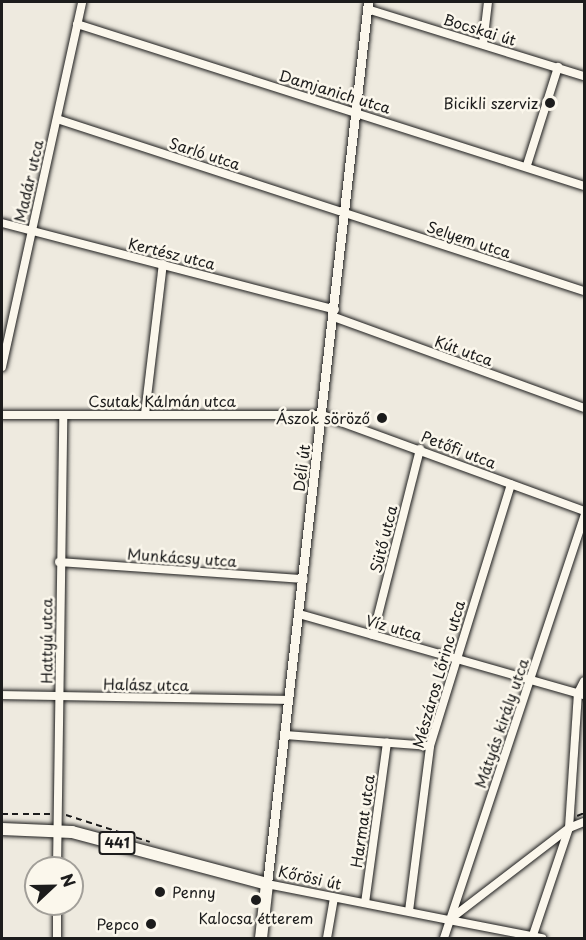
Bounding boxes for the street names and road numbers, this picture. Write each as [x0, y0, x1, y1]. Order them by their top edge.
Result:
street label: Bocskai út [441, 9, 519, 49]
street label: Damjanich utca [276, 65, 394, 117]
street label: Sarló utca [167, 133, 243, 173]
street label: Madár utca [10, 138, 46, 224]
street label: Selyem utca [424, 217, 514, 261]
street label: Kertész utca [127, 234, 217, 272]
street label: Kút utca [432, 331, 496, 369]
street label: Csutak Kálmán utca [88, 392, 236, 410]
street label: Petőfi utca [419, 427, 499, 471]
street label: Déli út [289, 443, 313, 493]
street label: Sütő utca [366, 503, 400, 575]
street label: Munkácsy utca [127, 544, 237, 570]
street label: Hattyú utca [37, 598, 55, 684]
street label: Mészáros Lőrinc utca [408, 598, 468, 750]
street label: Víz utca [364, 610, 424, 644]
street label: Mátyás király utca [470, 656, 532, 790]
street label: Halász utca [103, 674, 189, 694]
street label: Harmat utca [347, 773, 377, 869]
road number: 441 [98, 832, 136, 854]
street label: Kőrösi út [276, 861, 344, 893]

